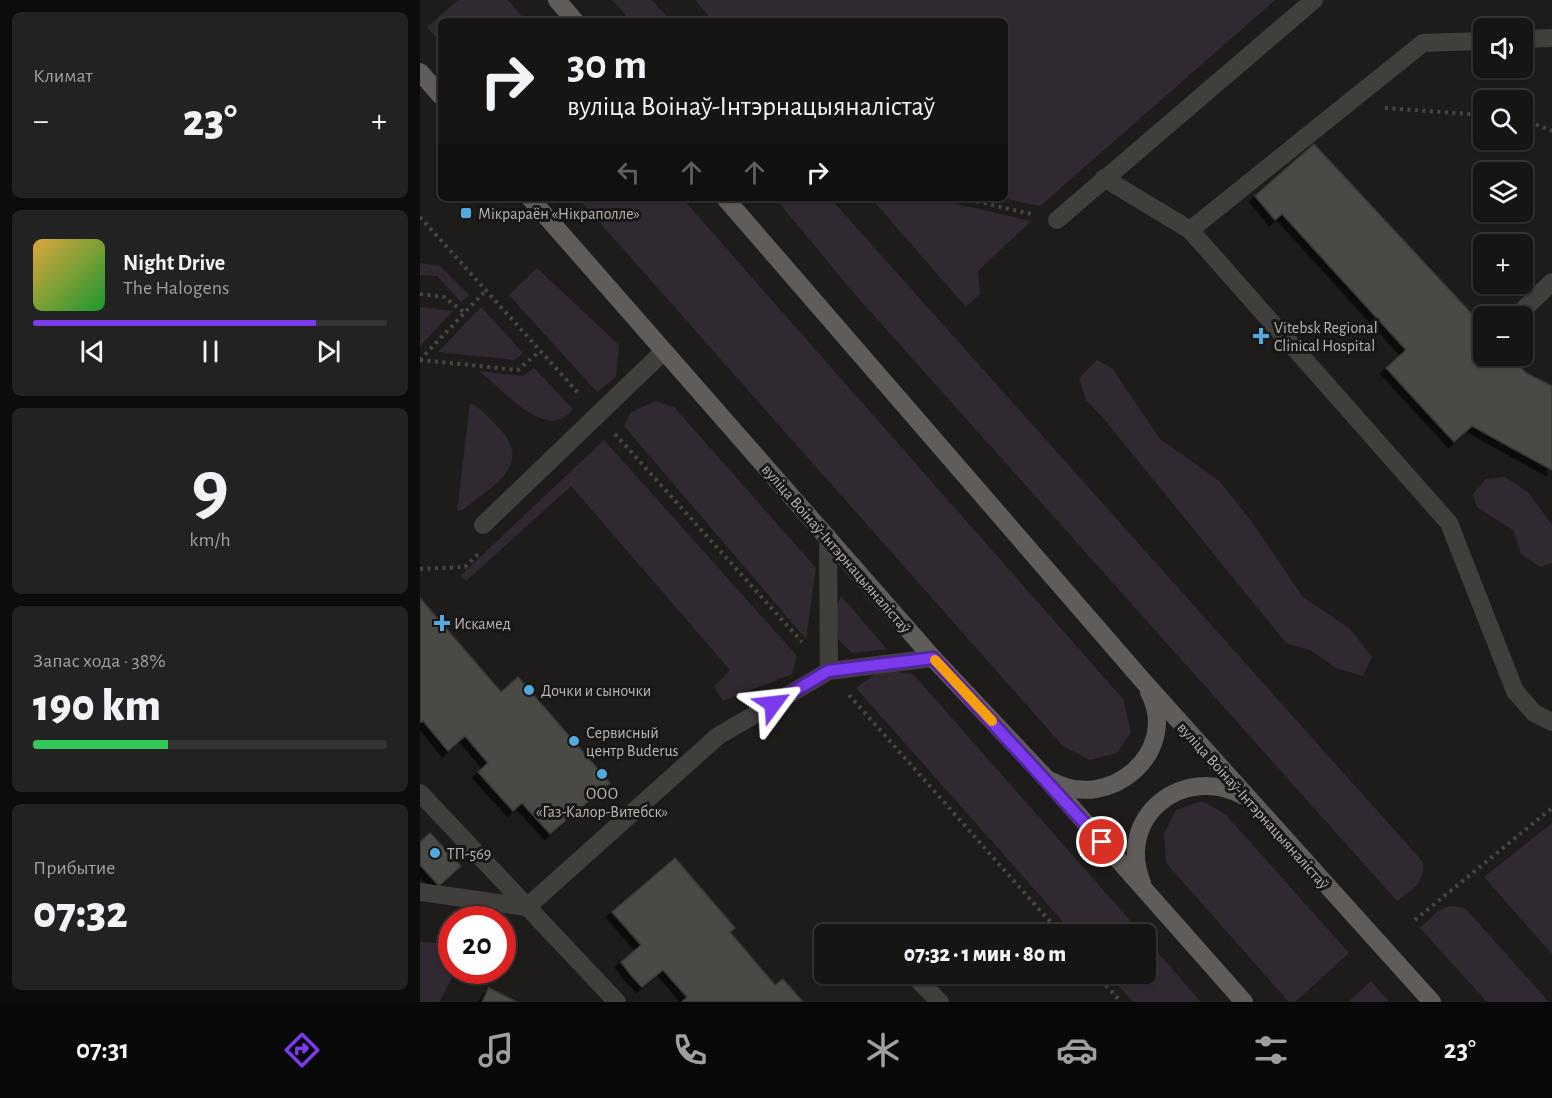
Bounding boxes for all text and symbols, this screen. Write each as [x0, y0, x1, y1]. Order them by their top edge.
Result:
map controls [1473, 18, 1533, 366]
button: sound [1473, 18, 1533, 78]
icon: right [468, 42, 546, 120]
text: 30 m [567, 44, 647, 86]
text: Климат [33, 66, 93, 86]
button: search [1473, 90, 1533, 150]
text: вуліца Воінаў-Інтэрнацыяналістаў [567, 93, 935, 120]
text: 23° [183, 99, 237, 144]
text: − [33, 105, 49, 138]
text: + [371, 105, 387, 138]
icon: left [612, 156, 645, 189]
icon: ahead [675, 156, 708, 189]
icon: ahead [738, 156, 771, 189]
icon: right [801, 156, 834, 189]
button: layers [1473, 162, 1533, 222]
marker: Мікрараён «Нікраполле» [459, 206, 473, 220]
place label: Мікрараён «Нікраполле» [478, 206, 640, 222]
button: + [1473, 234, 1533, 294]
text: Night Drive [123, 252, 225, 274]
text: The Halogens [123, 278, 229, 298]
button: − [1473, 306, 1533, 366]
place label: Vitebsk Regional Clinical Hospital [1274, 320, 1378, 354]
marker: Vitebsk Regional Clinical Hospital [1252, 327, 1270, 345]
icon: previous [76, 335, 109, 368]
icon: pause [194, 335, 227, 368]
icon: next [312, 335, 345, 368]
text: 9 [191, 450, 229, 528]
street label: вуліца Воінаў-Інтэрнацыяналістаў [758, 461, 914, 637]
text: km/h [189, 530, 231, 550]
marker: Искамед [435, 616, 449, 630]
place label: Искамед [454, 616, 511, 632]
text: Запас хода · 38% [33, 651, 166, 671]
position arrow [741, 672, 805, 736]
marker: Дочки и сыночки [522, 683, 536, 697]
place label: Дочки и сыночки [541, 683, 651, 699]
text: 190 km [33, 684, 161, 729]
street label: вуліца Воінаў-Інтэрнацыяналістаў [1174, 719, 1332, 893]
place label: Сервисный центр Buderus [586, 725, 679, 759]
marker: Сервисный центр Buderus [567, 734, 581, 748]
marker: ООО «Газ-Калор-Витебск» [595, 767, 609, 781]
place label: ООО «Газ-Калор-Витебск» [536, 786, 668, 820]
pin [1076, 816, 1127, 867]
icon: arrive [1085, 825, 1118, 858]
marker: ТП-569 [428, 846, 442, 860]
place label: ТП-569 [447, 846, 491, 862]
text: Прибытие [33, 858, 115, 878]
text: 07:32 [33, 891, 128, 936]
speed limit sign: 20 [438, 906, 516, 984]
text: 07:32 · 1 мин · 80 m [904, 943, 1066, 965]
icon: directions [281, 1029, 323, 1071]
icon: music [475, 1029, 517, 1071]
icon: phone [669, 1029, 711, 1071]
icon: climate [862, 1029, 904, 1071]
icon: car [1056, 1029, 1098, 1071]
icon: filters [1250, 1029, 1292, 1071]
text: 07:31 [76, 1036, 129, 1063]
text: 23° [1444, 1036, 1476, 1063]

